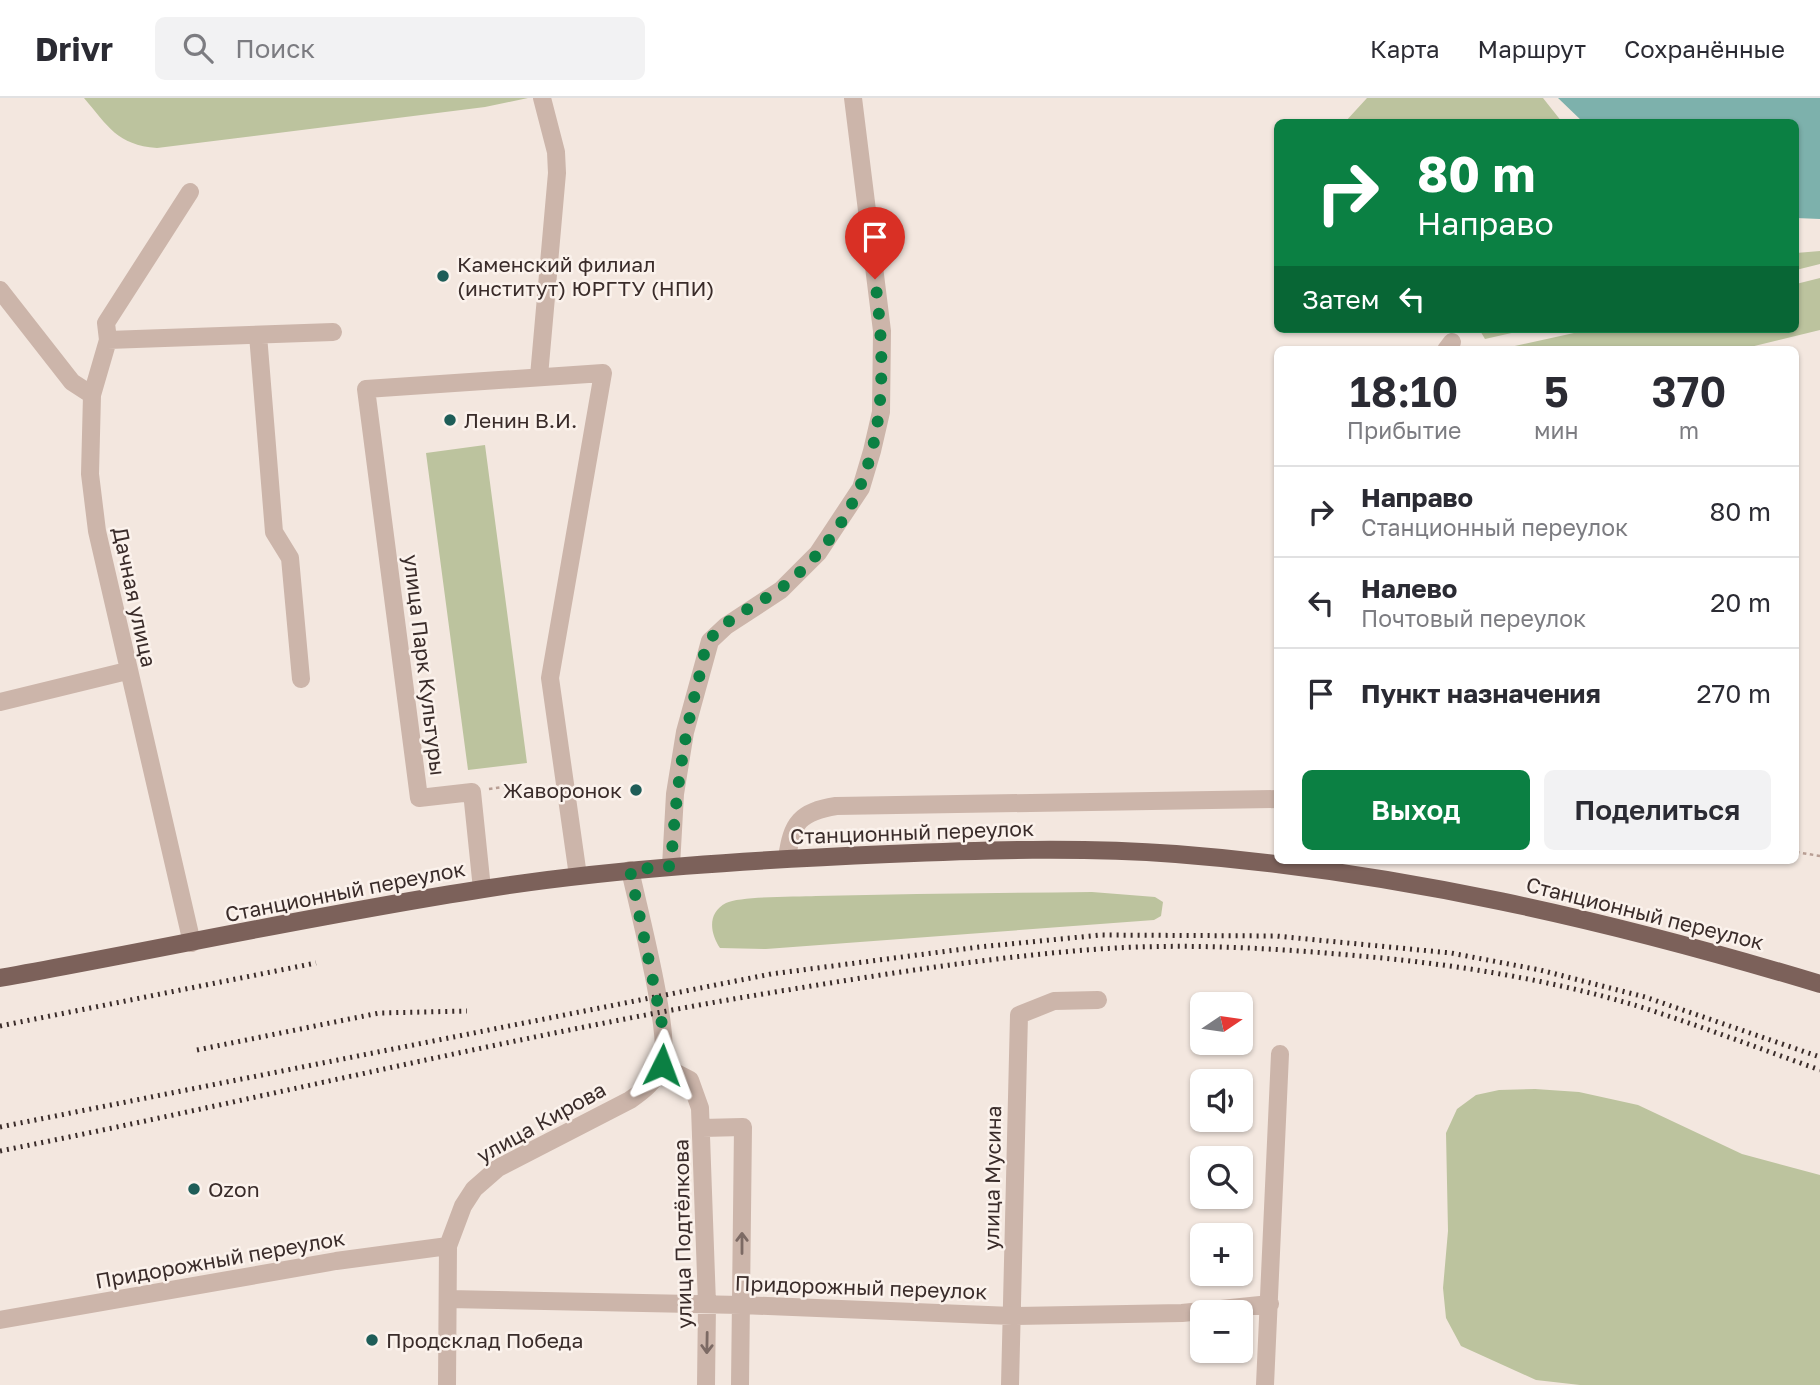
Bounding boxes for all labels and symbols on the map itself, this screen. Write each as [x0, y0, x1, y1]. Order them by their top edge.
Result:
pin [845, 207, 905, 279]
place label: Каменский филиал (институт) ЮРГТУ (НПИ) [457, 251, 714, 301]
marker: Каменский филиал (институт) ЮРГТУ (НПИ) [435, 268, 451, 284]
place label: Ленин В.И. [464, 407, 577, 433]
marker: Ленин В.И. [442, 412, 458, 428]
street label: Дачная улица [107, 525, 163, 669]
street label: улица Парк Культуры [399, 553, 451, 777]
place label: Жаворонок [503, 777, 622, 803]
marker: Жаворонок [628, 782, 644, 798]
street label: Станционный переулок [790, 815, 1034, 849]
street label: Станционный переулок [223, 855, 467, 927]
street label: Станционный переулок [1523, 871, 1767, 955]
north arrow [1190, 992, 1253, 1055]
position arrow [625, 1028, 699, 1102]
street label: улица Кирова [472, 1076, 610, 1168]
street label: улица Мусина [978, 1105, 1006, 1251]
street label: улица Подтёлкова [667, 1139, 697, 1329]
place label: Ozon [208, 1176, 260, 1202]
marker: Ozon [186, 1181, 202, 1197]
street label: Придорожный переулок [93, 1224, 347, 1294]
one-way arrow [735, 1232, 749, 1255]
street label: Придорожный переулок [734, 1270, 988, 1304]
place label: Продсклад Победа [386, 1327, 583, 1353]
one-way arrow [700, 1331, 714, 1354]
marker: Продсклад Победа [364, 1332, 380, 1348]

